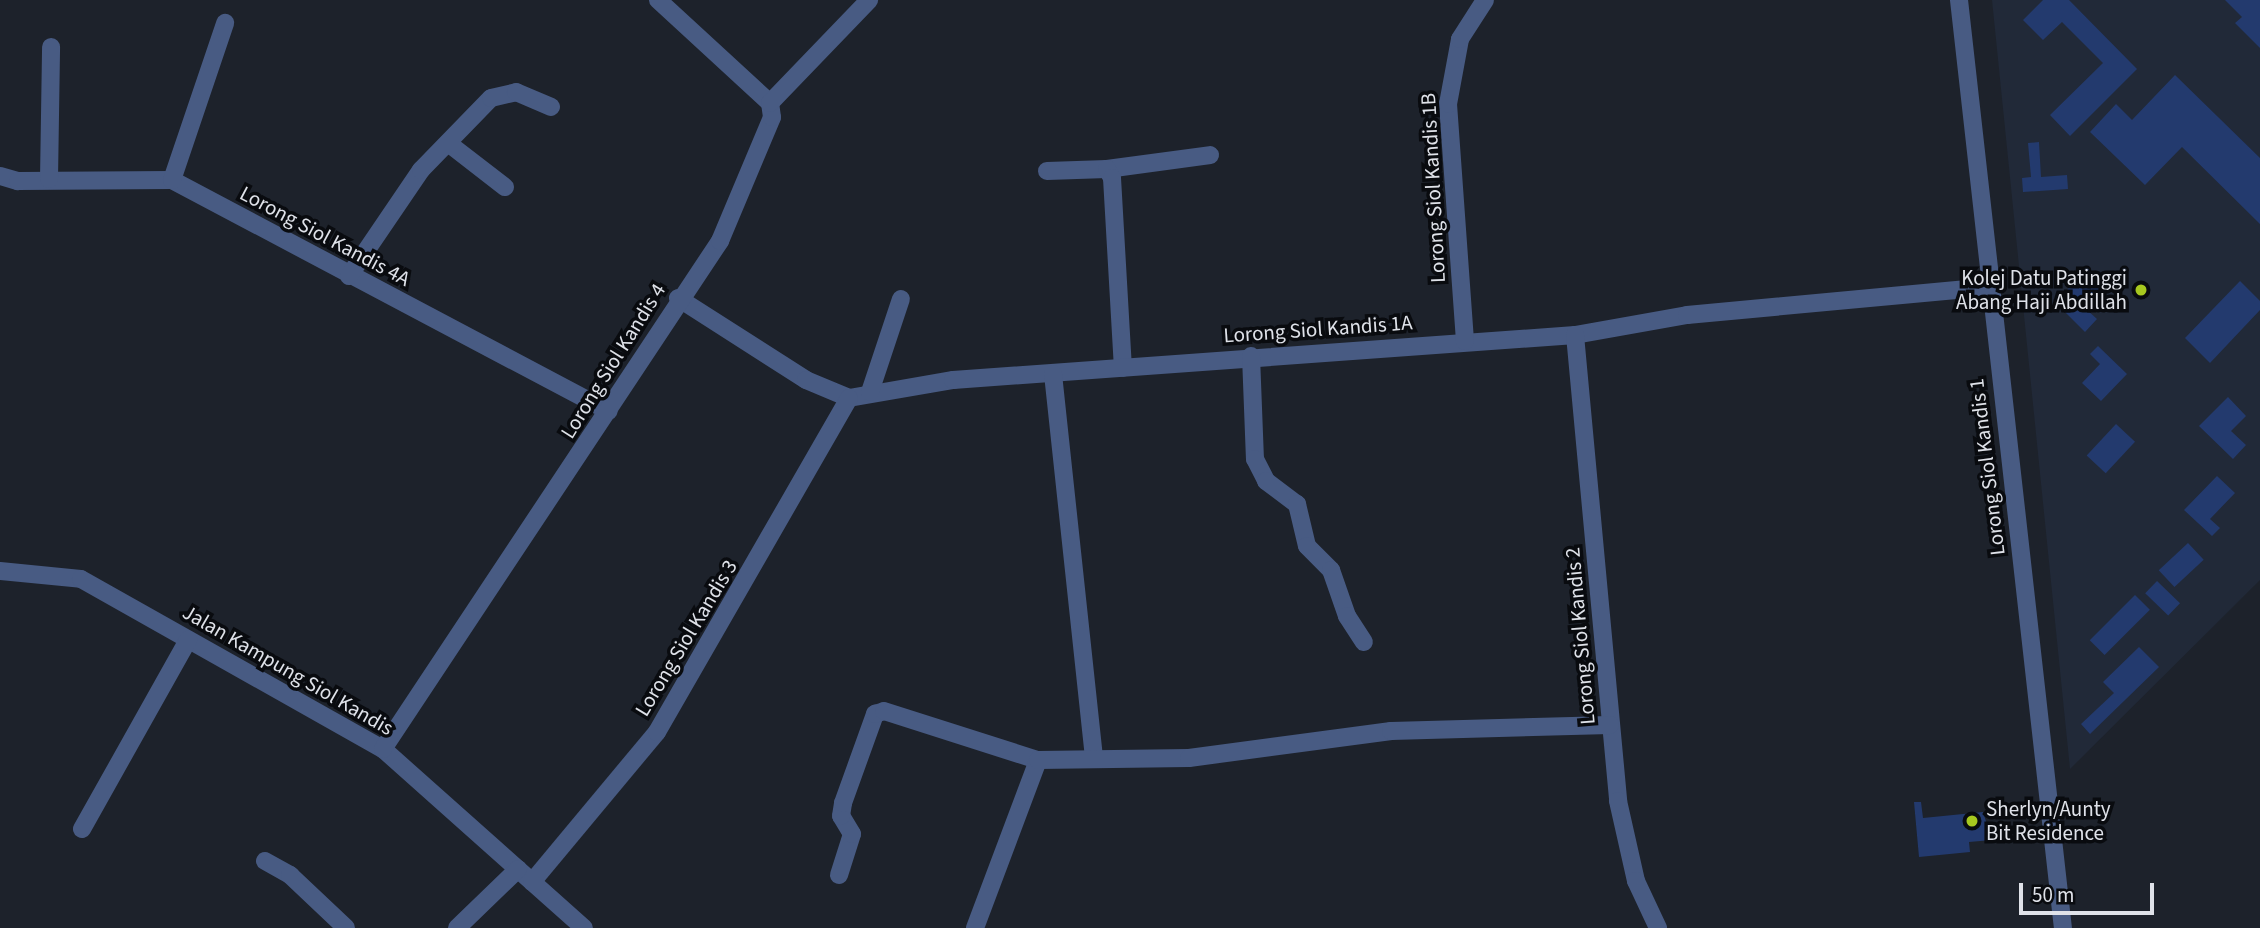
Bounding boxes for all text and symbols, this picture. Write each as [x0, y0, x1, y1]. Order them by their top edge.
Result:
street label: Lorong Siol Kandis 1B [1415, 92, 1451, 284]
street label: Lorong Siol Kandis 4A [236, 180, 414, 292]
place label: Kolej Datu Patinggi Abang Haji Abdillah [1956, 265, 2127, 315]
street label: Lorong Siol Kandis 4 [555, 279, 671, 443]
marker: Kolej Datu Patinggi Abang Haji Abdillah [2133, 282, 2149, 298]
street label: Lorong Siol Kandis 1A [1223, 310, 1413, 348]
street label: Lorong Siol Kandis 1 [1964, 377, 2010, 557]
street label: Lorong Siol Kandis 2 [1560, 546, 1600, 726]
street label: Lorong Siol Kandis 3 [629, 555, 743, 721]
street label: Jalan Kampung Siol Kandis [178, 599, 398, 741]
place label: Sherlyn/Aunty Bit Residence [1986, 796, 2111, 846]
marker: Sherlyn/Aunty Bit Residence [1964, 813, 1980, 829]
scale bar [2022, 869, 2157, 913]
text: 50 m [2032, 880, 2074, 910]

